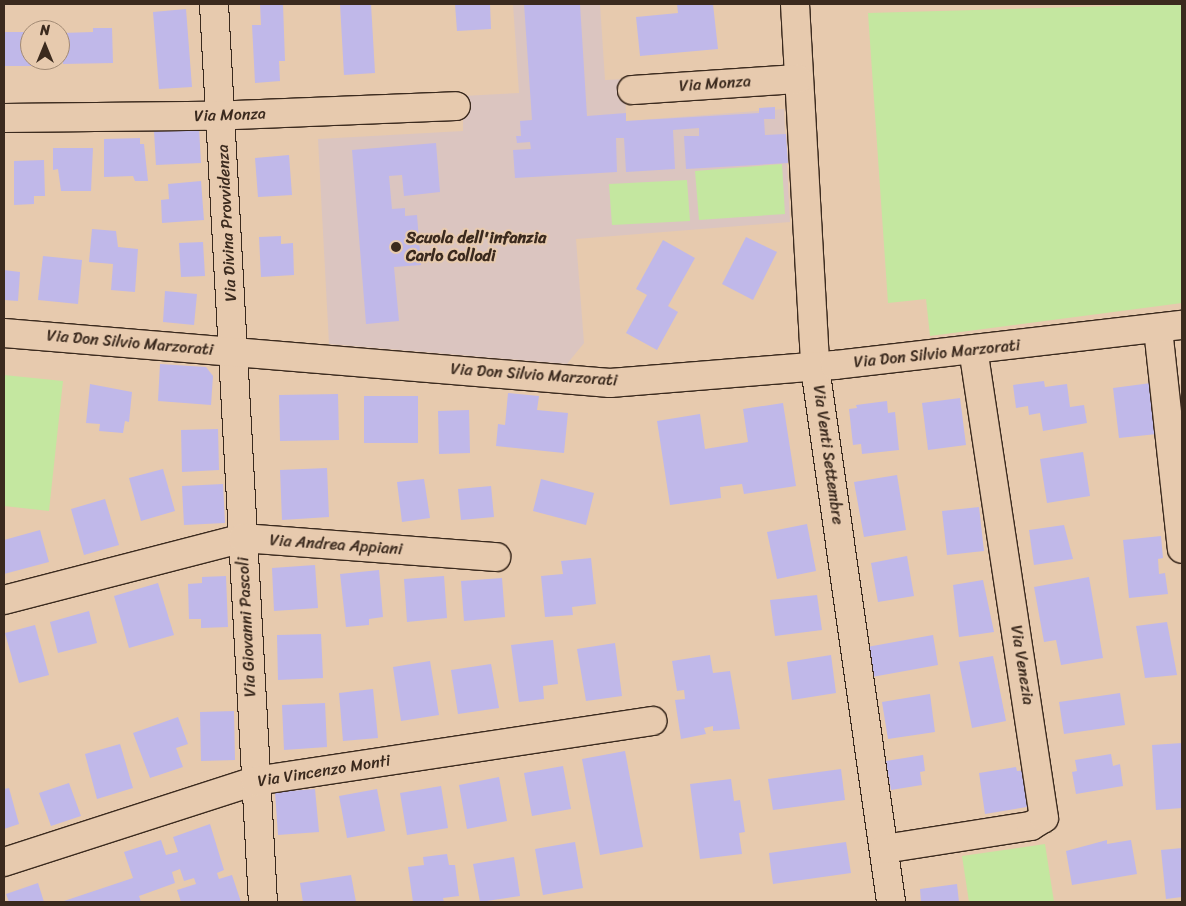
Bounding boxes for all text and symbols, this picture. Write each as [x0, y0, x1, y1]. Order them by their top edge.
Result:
text: N [40, 18, 50, 43]
north arrow [20, 20, 70, 70]
street label: Via Monza [679, 72, 751, 96]
street label: Via Monza [194, 104, 266, 126]
street label: Via Divina Provvidenza [213, 144, 241, 302]
place label: Scuola dell'infanzia Carlo Collodi [406, 228, 546, 266]
marker: Scuola dell'infanzia Carlo Collodi [390, 241, 402, 253]
street label: Via Don Silvio Marzorati [45, 326, 215, 360]
street label: Via Don Silvio Marzorati [852, 336, 1022, 372]
street label: Via Don Silvio Marzorati [449, 360, 619, 390]
street label: Via Venti Settembre [809, 384, 847, 526]
street label: Via Andrea Appiani [269, 531, 403, 559]
street label: Via Giovanni Pascoli [234, 557, 260, 697]
street label: Via Venezia [1006, 624, 1038, 706]
street label: Via Vincenzo Monti [256, 751, 392, 791]

